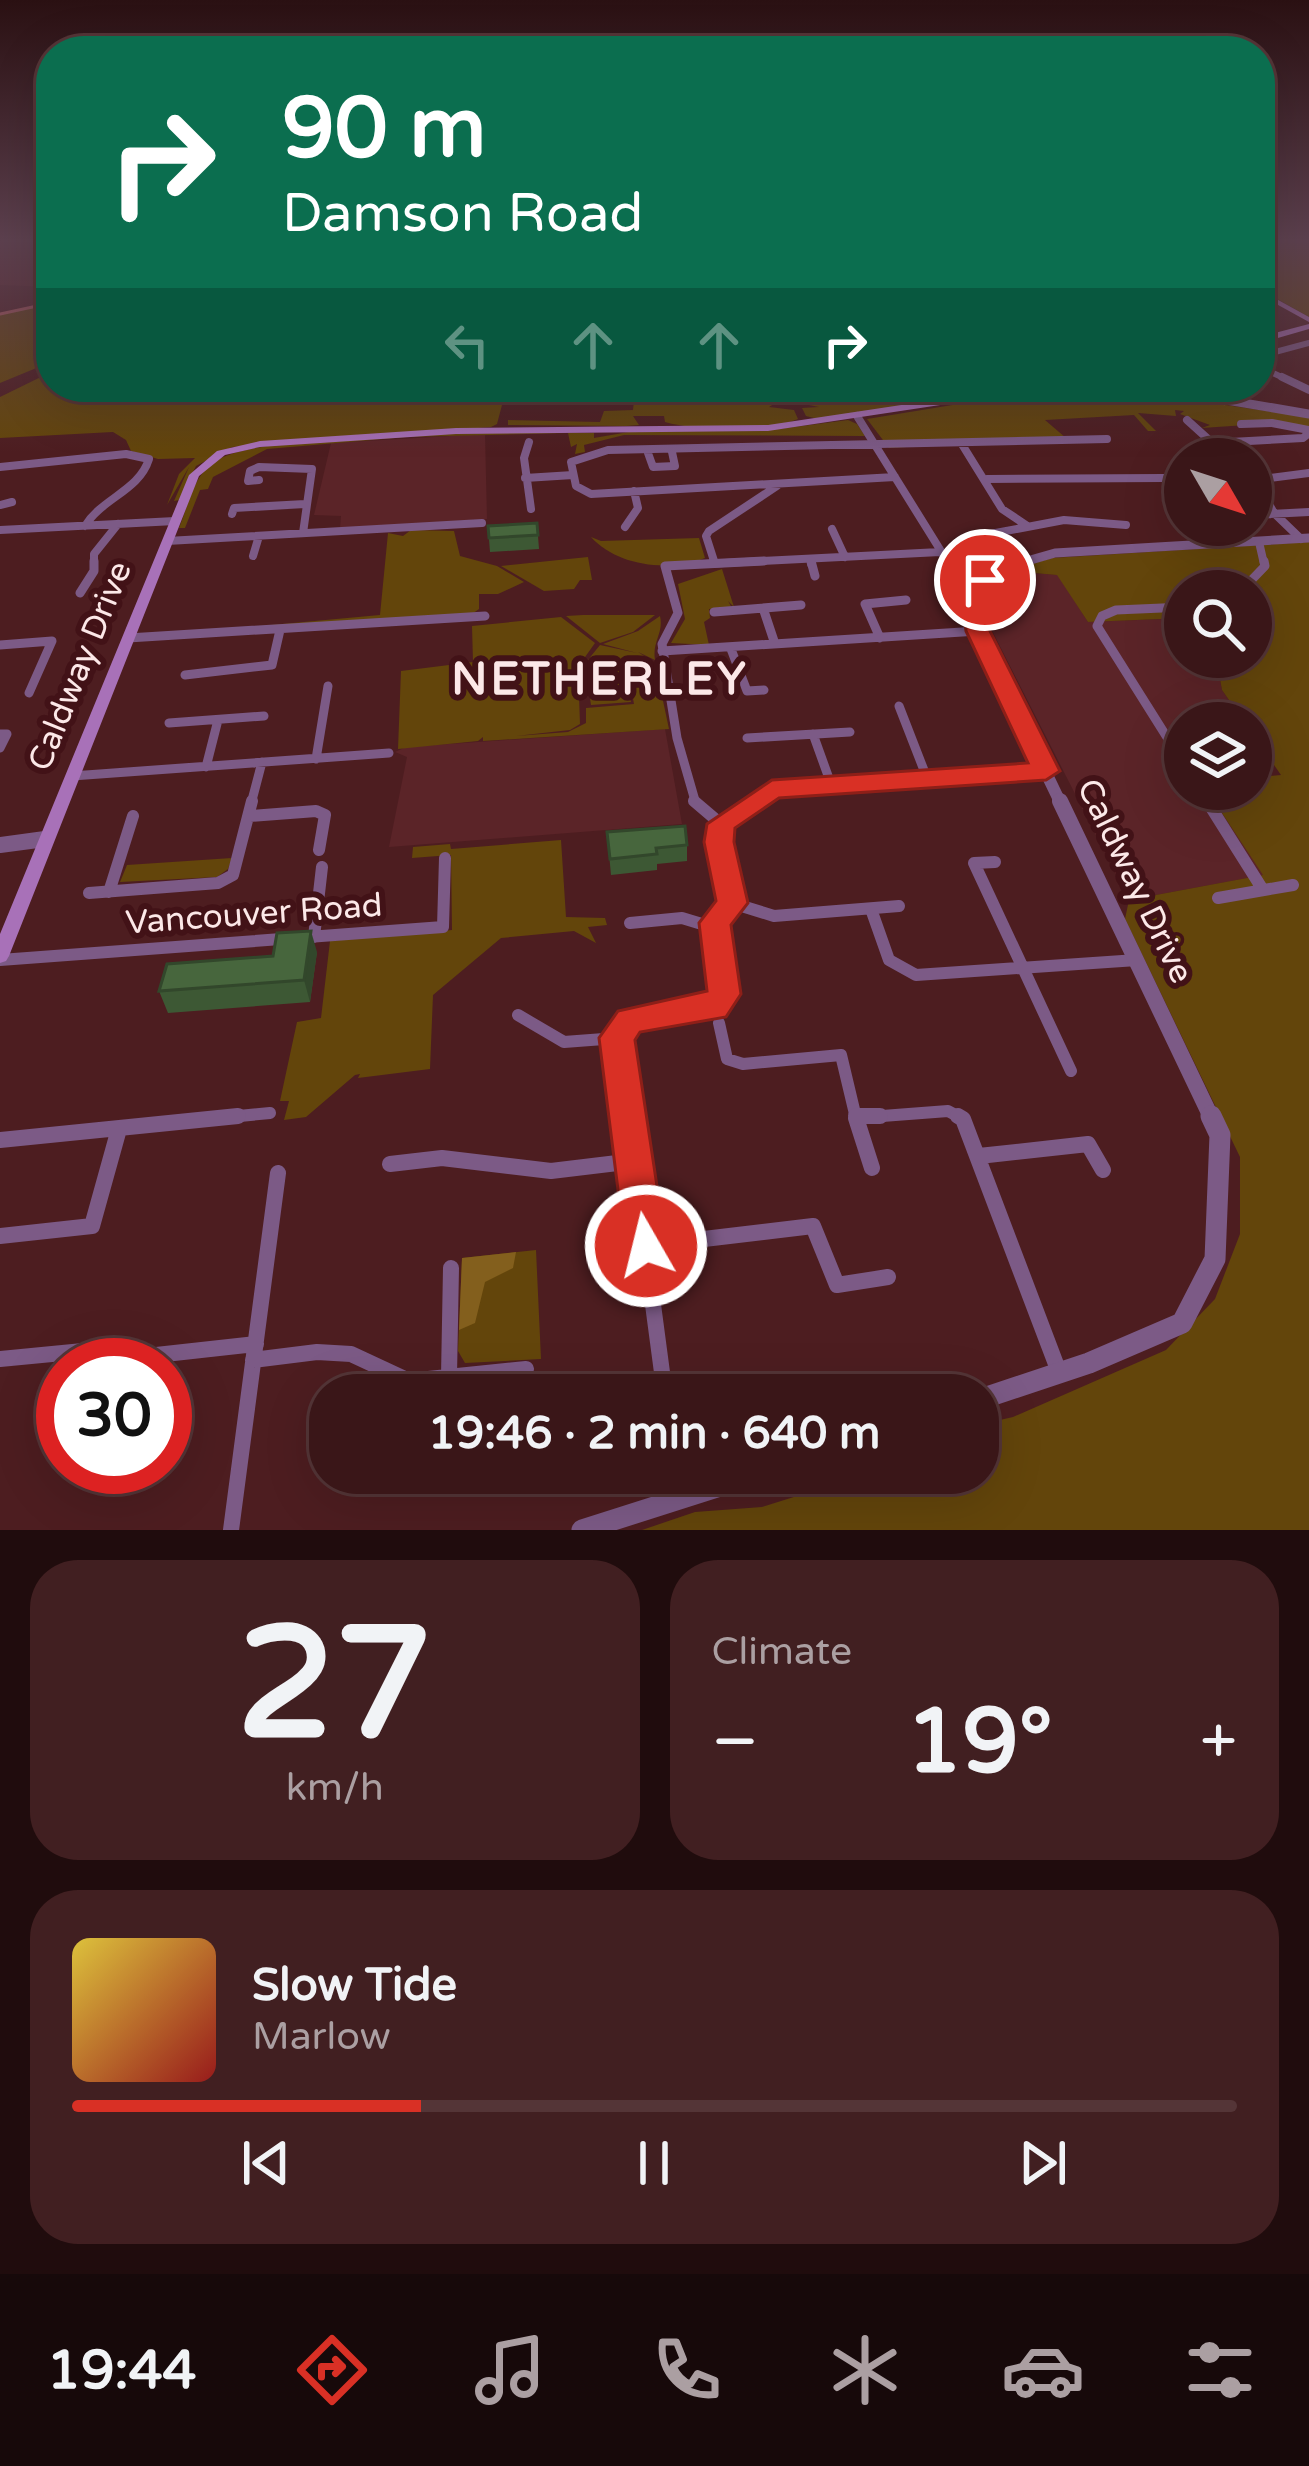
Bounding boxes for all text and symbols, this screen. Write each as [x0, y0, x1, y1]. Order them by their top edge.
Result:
text: 90 m [282, 79, 486, 180]
icon: right [84, 84, 240, 240]
text: Damson Road [282, 181, 643, 246]
icon: left [434, 312, 500, 378]
icon: ahead [560, 312, 626, 378]
icon: ahead [686, 312, 752, 378]
icon: right [812, 312, 878, 378]
north arrow [1164, 438, 1272, 546]
map controls [1164, 438, 1272, 810]
pin [934, 529, 1036, 631]
icon: arrive [952, 547, 1018, 613]
street label: Caldway Drive [20, 556, 140, 776]
button: search [1164, 570, 1272, 678]
district label: NETHERLEY [451, 653, 749, 707]
button: layers [1164, 702, 1272, 810]
street label: Caldway Drive [1069, 773, 1201, 989]
street label: Vancouver Road [124, 886, 384, 942]
position arrow [583, 1183, 709, 1309]
speed limit sign: 30 [36, 1338, 192, 1494]
text: 19:46 · 2 min · 640 m [428, 1407, 880, 1461]
text: 27 [237, 1592, 433, 1780]
text: Climate [712, 1628, 852, 1675]
text: 19° [906, 1688, 1053, 1797]
text: − [712, 1702, 759, 1782]
text: + [1200, 1702, 1237, 1782]
text: km/h [286, 1764, 384, 1811]
text: Slow Tide [252, 1959, 457, 2013]
text: Marlow [252, 2013, 391, 2060]
icon: previous [233, 2130, 299, 2196]
icon: pause [621, 2130, 687, 2196]
icon: next [1010, 2130, 1076, 2196]
icon: directions [290, 2328, 374, 2412]
icon: music [468, 2328, 552, 2412]
icon: phone [645, 2328, 729, 2412]
icon: climate [823, 2328, 907, 2412]
icon: car [1001, 2328, 1085, 2412]
icon: filters [1178, 2328, 1262, 2412]
text: 19:44 [47, 2338, 197, 2403]

